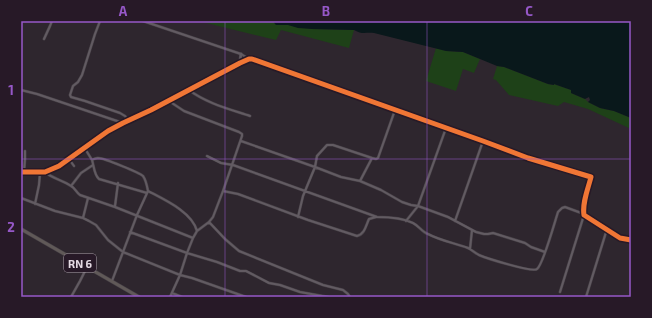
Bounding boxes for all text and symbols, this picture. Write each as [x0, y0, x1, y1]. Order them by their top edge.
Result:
text: A [119, 3, 128, 19]
text: B [322, 3, 330, 19]
text: C [525, 3, 533, 19]
text: 1 [8, 82, 14, 98]
text: 2 [7, 219, 15, 235]
road number: RN 6 [64, 254, 96, 272]

